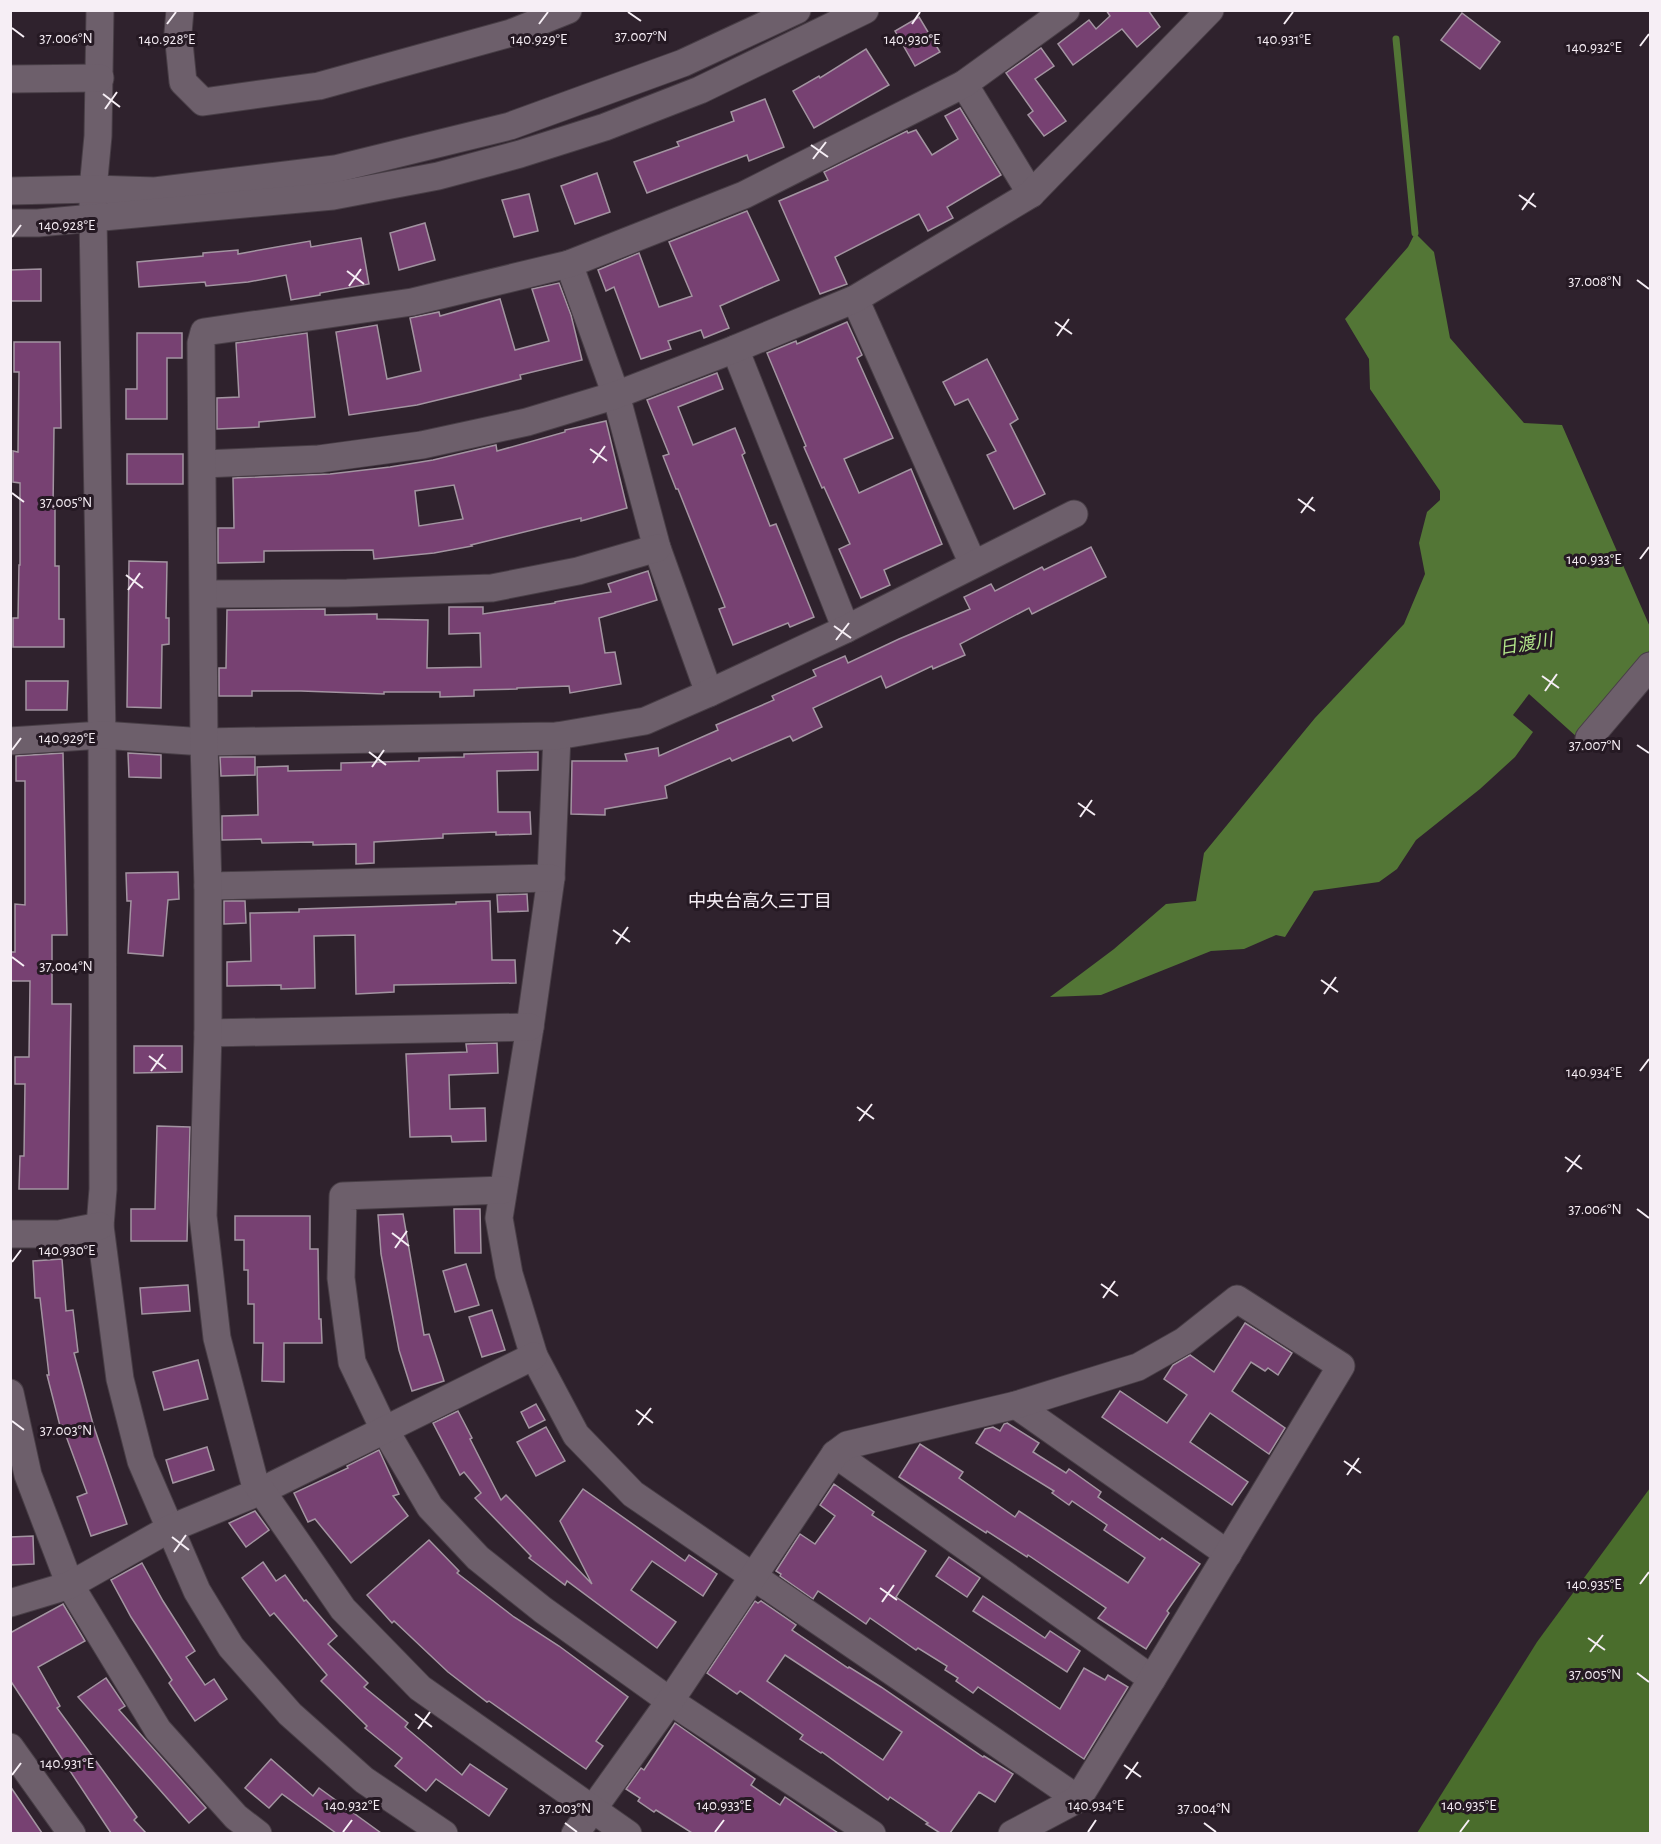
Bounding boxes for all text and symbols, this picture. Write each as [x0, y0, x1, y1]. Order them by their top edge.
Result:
text: 37.007°N [615, 29, 667, 44]
text: 37.006°N [39, 31, 93, 46]
text: 140.928°E [139, 32, 195, 47]
text: 140.929°E [511, 32, 567, 47]
text: 140.930°E [884, 32, 940, 47]
text: 140.931°E [1257, 32, 1311, 47]
text: 140.932°E [1566, 40, 1622, 55]
text: 140.928°E [39, 218, 95, 233]
text: 37.008°N [1568, 274, 1622, 289]
text: 37.005°N [40, 495, 92, 510]
text: 140.933°E [1567, 552, 1621, 567]
water label: 日渡川 [1498, 629, 1556, 659]
text: 140.929°E [39, 731, 95, 746]
text: 37.007°N [1569, 738, 1621, 753]
district label: 中央台高久三丁目 [688, 891, 832, 911]
text: 37.004°N [39, 959, 93, 974]
text: 140.934°E [1566, 1065, 1622, 1080]
text: 37.006°N [1568, 1202, 1622, 1217]
text: 140.930°E [39, 1243, 95, 1258]
text: 37.003°N [40, 1423, 92, 1438]
text: 140.935°E [1567, 1577, 1621, 1592]
text: 37.005°N [1569, 1667, 1621, 1682]
text: 140.931°E [40, 1756, 94, 1771]
text: 140.932°E [324, 1798, 380, 1813]
text: 140.933°E [697, 1798, 751, 1813]
text: 140.934°E [1068, 1798, 1124, 1813]
text: 140.935°E [1442, 1798, 1496, 1813]
text: 37.003°N [539, 1801, 591, 1816]
text: 37.004°N [1177, 1801, 1231, 1816]

